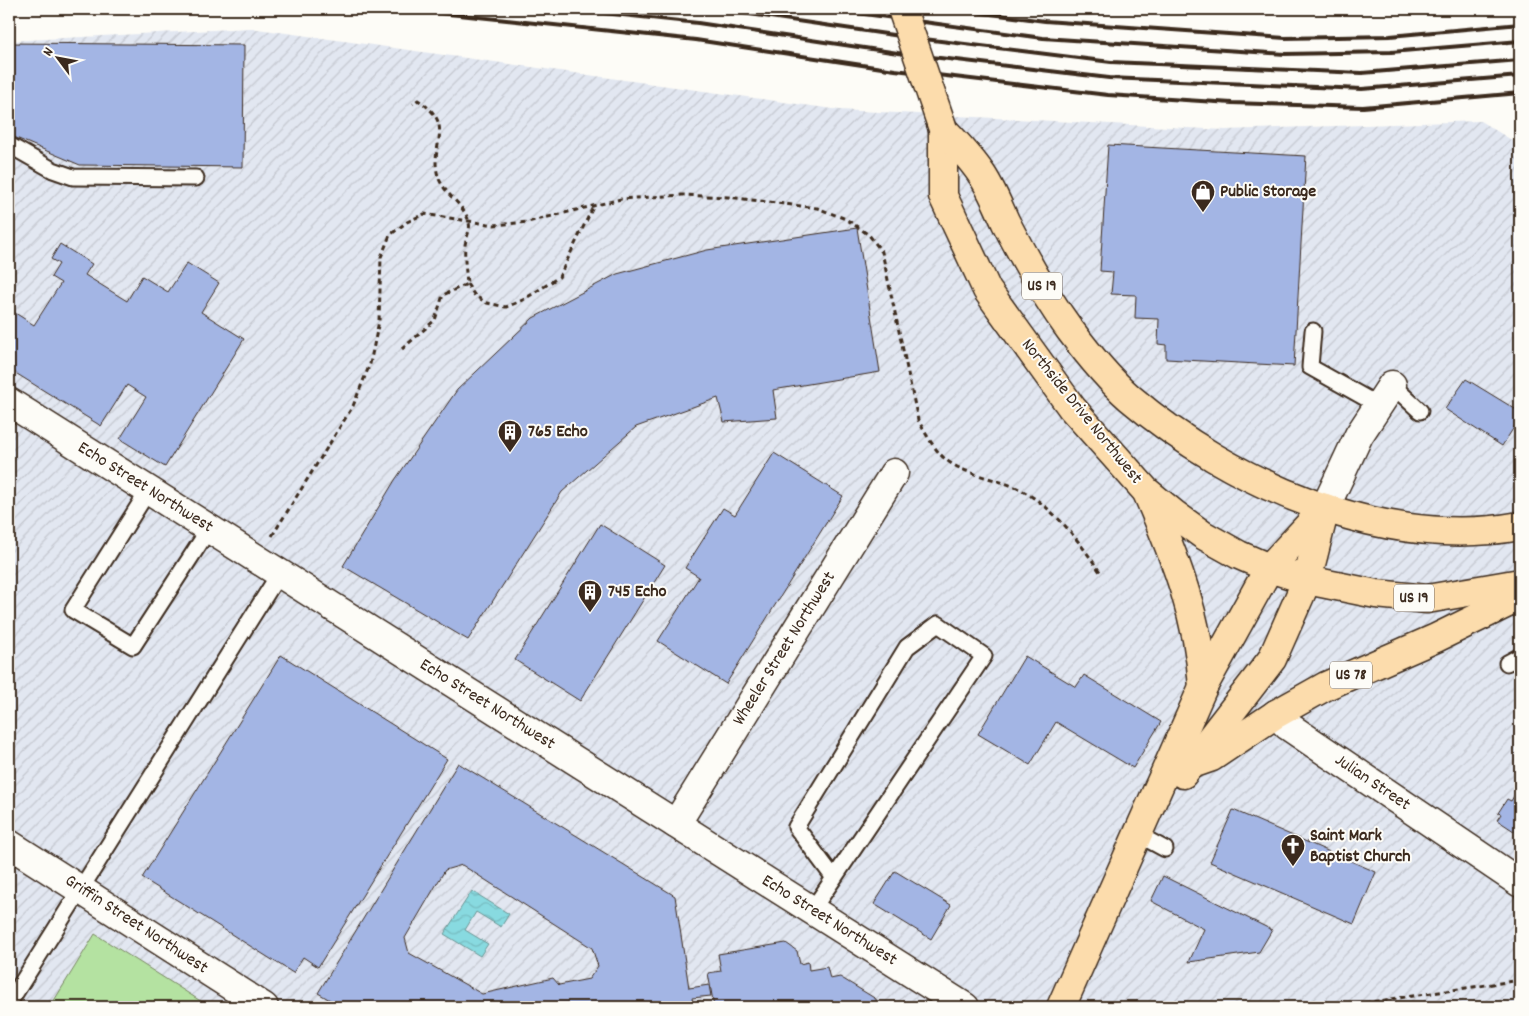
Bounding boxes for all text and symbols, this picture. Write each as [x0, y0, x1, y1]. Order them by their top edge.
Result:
north arrow [32, 32, 82, 82]
text: N [38, 44, 59, 60]
shop icon: Public Storage [1190, 179, 1216, 213]
place label: Public Storage [1220, 180, 1316, 205]
road number: US 19 [1022, 272, 1062, 300]
street label: Northside Drive Northwest [1014, 334, 1148, 490]
building icon: 765 Echo [497, 419, 523, 453]
place label: 765 Echo [528, 420, 588, 445]
street label: Echo Street Northwest [72, 436, 218, 540]
street label: Wheeler Street Northwest [727, 567, 843, 731]
building icon: 745 Echo [577, 579, 603, 613]
place label: 745 Echo [608, 580, 666, 605]
road number: US 19 [1394, 584, 1434, 612]
street label: Echo Street Northwest [414, 653, 560, 757]
road number: US 78 [1330, 662, 1372, 688]
street label: Julian Street [1329, 748, 1415, 818]
place label: Saint Mark Baptist Church [1310, 824, 1411, 870]
church icon: Saint Mark Baptist Church [1280, 833, 1306, 867]
street label: Griffin Street Northwest [59, 869, 213, 981]
street label: Echo Street Northwest [756, 869, 902, 973]

